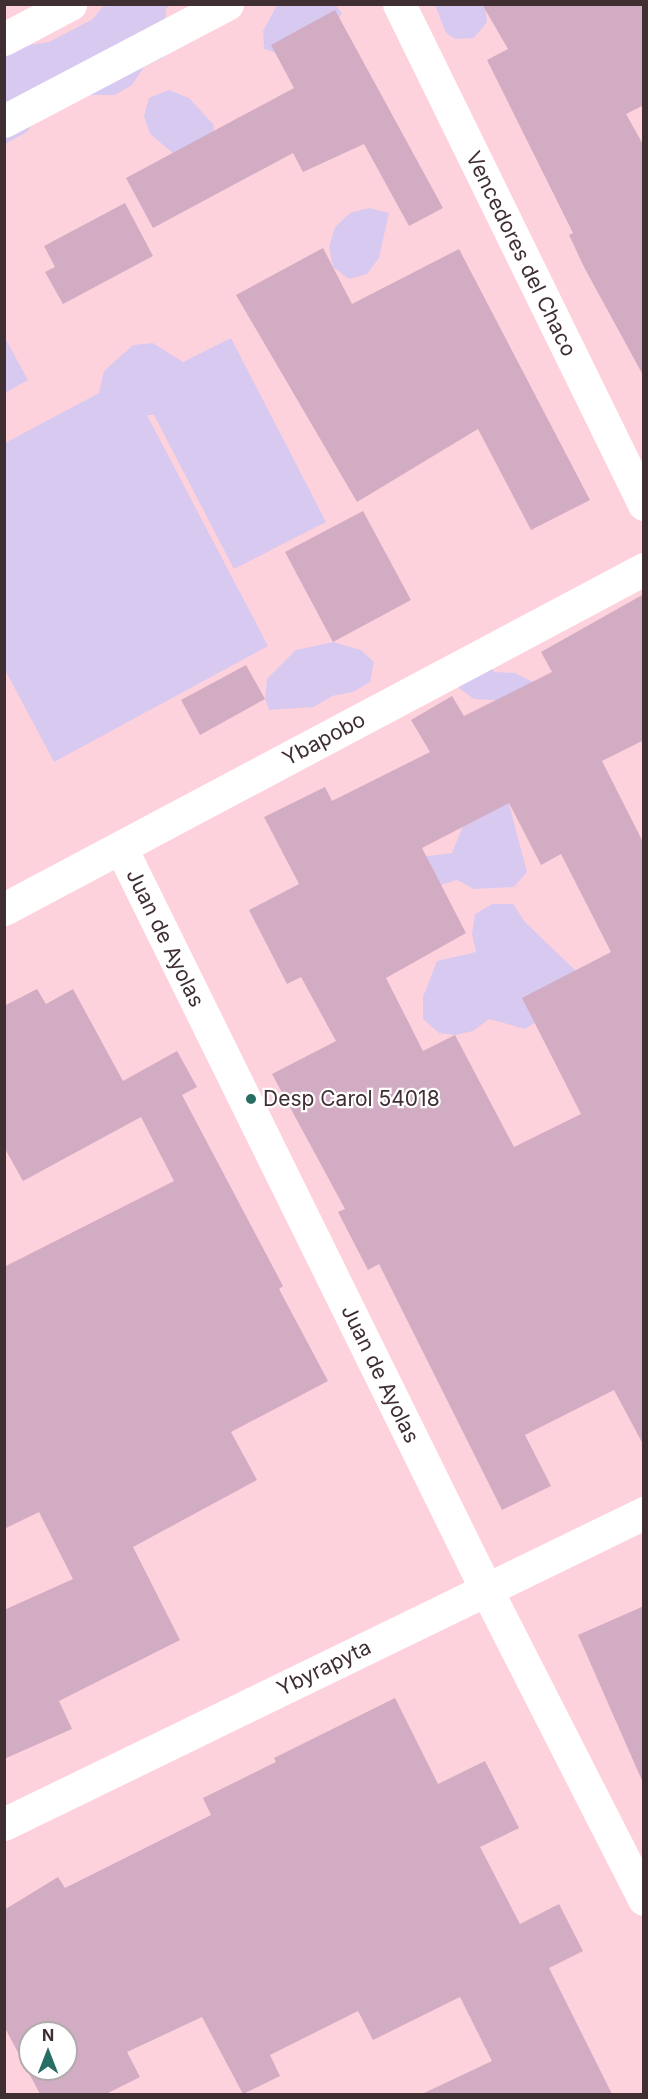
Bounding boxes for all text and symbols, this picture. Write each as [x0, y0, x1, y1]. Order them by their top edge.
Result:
street label: Vencedores del Chaco [460, 147, 582, 361]
street label: Ybapobo [278, 707, 370, 771]
street label: Juan de Ayolas [121, 865, 209, 1011]
place label: Desp Carol 54018 [263, 1086, 440, 1112]
marker: Desp Carol 54018 [244, 1092, 258, 1106]
street label: Juan de Ayolas [336, 1301, 424, 1447]
street label: Ybyrapyta [273, 1634, 375, 1702]
north arrow [18, 2021, 78, 2081]
text: N [42, 2025, 54, 2045]

